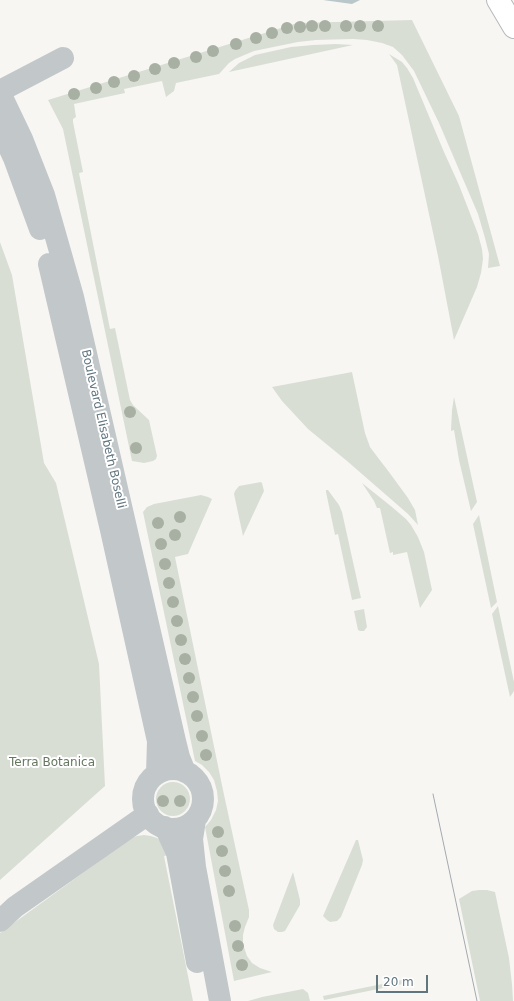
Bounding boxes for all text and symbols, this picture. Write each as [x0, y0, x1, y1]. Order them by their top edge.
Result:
street label: Boulevard Elisabeth Boselli [78, 348, 128, 510]
park label: Terra Botanica [9, 756, 95, 770]
scale bar [378, 967, 430, 993]
text: 20 m [383, 975, 414, 989]

